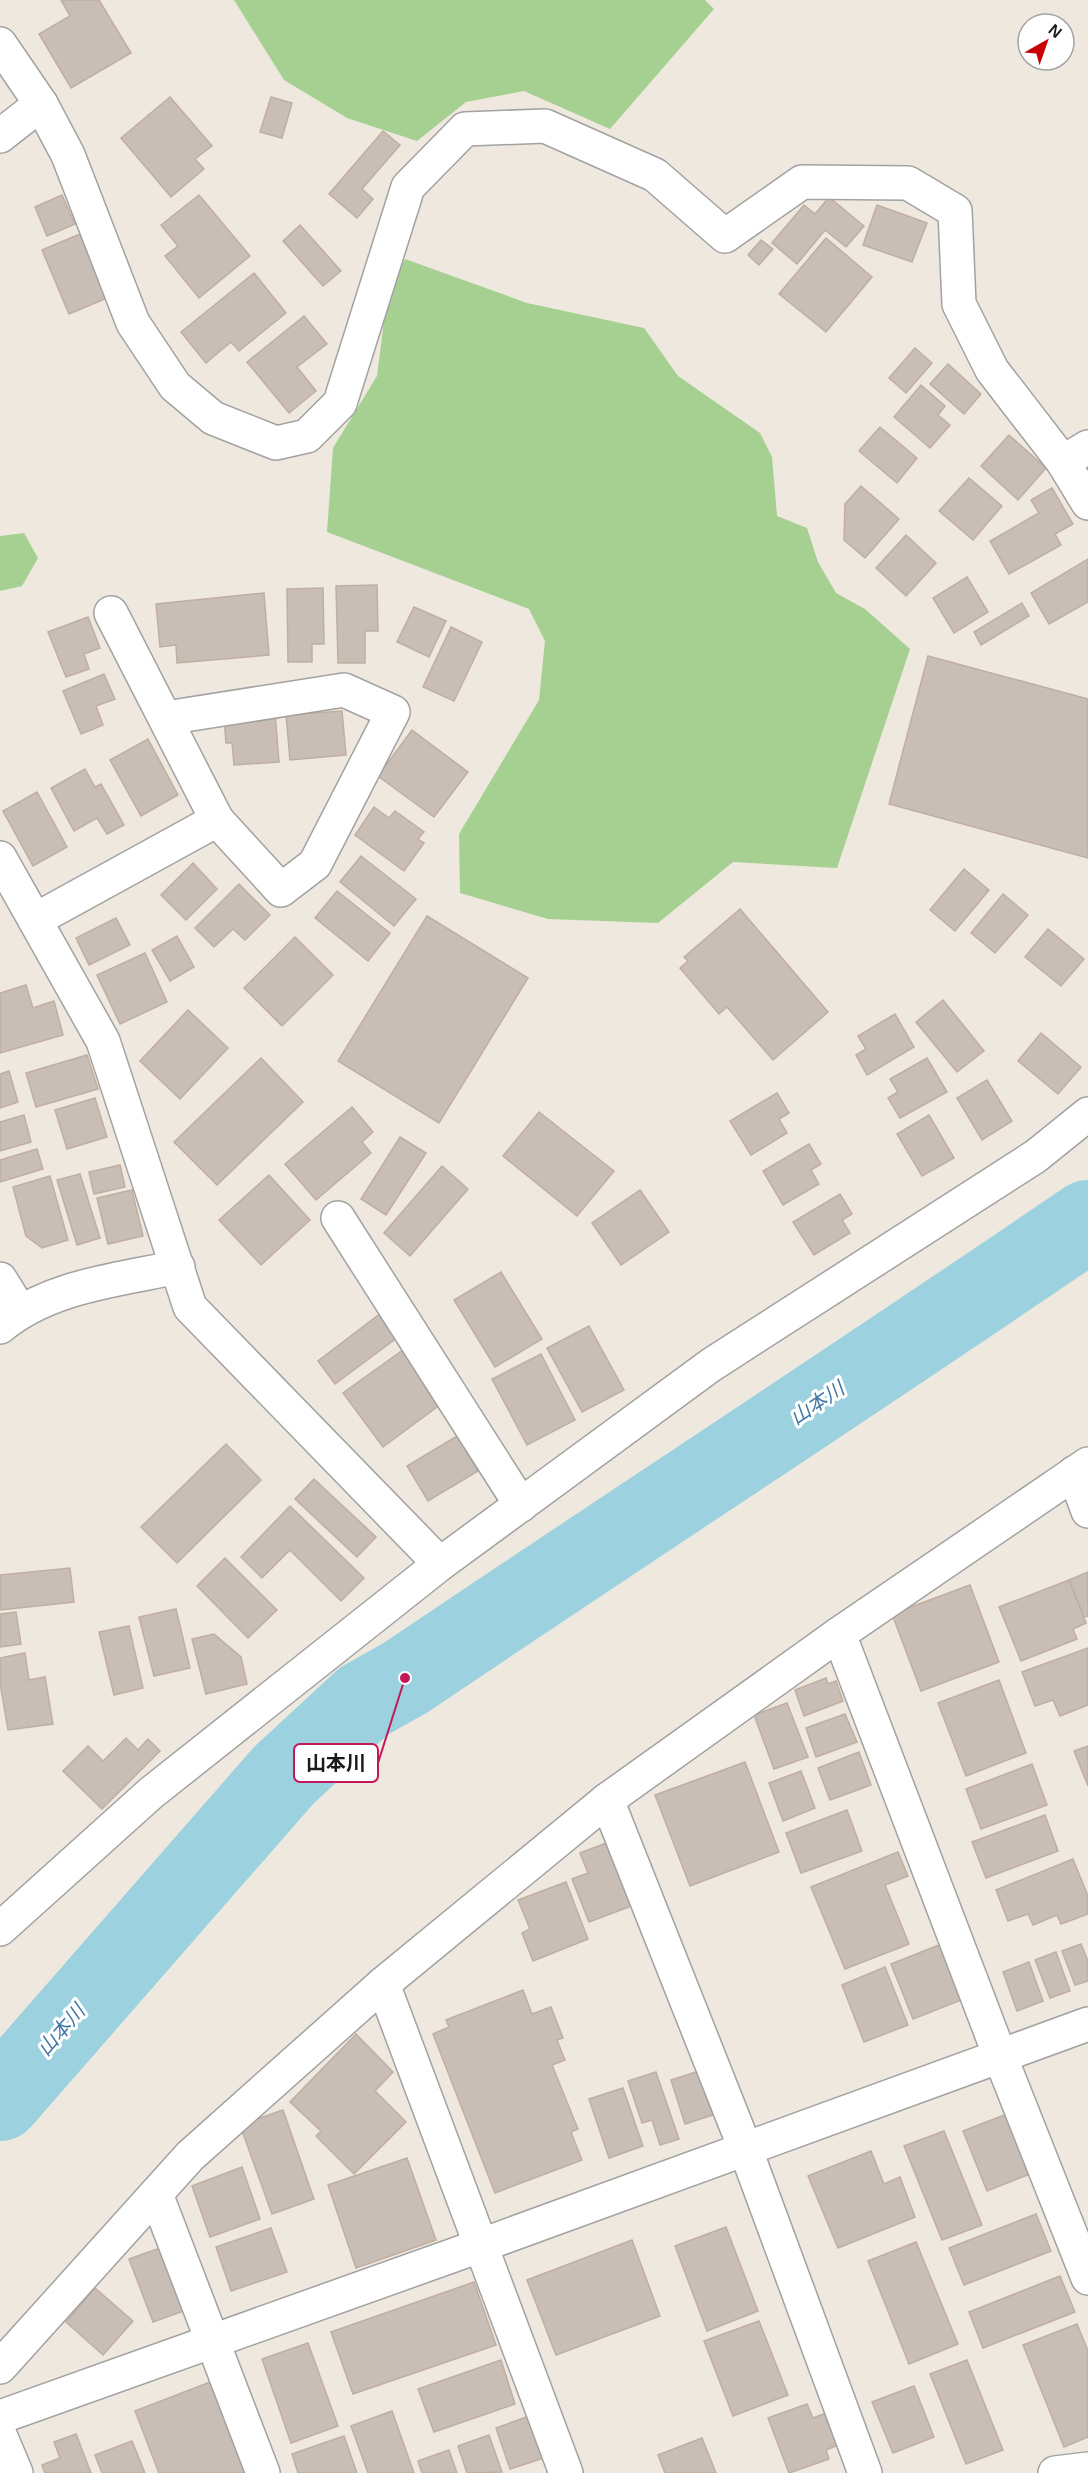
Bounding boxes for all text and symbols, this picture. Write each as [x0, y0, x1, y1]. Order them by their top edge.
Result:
north arrow [1016, 12, 1076, 72]
text: N [1045, 21, 1065, 41]
water label: 山本川 [786, 1376, 850, 1429]
callout: 山本川 [294, 1744, 378, 1782]
text: 山本川 [306, 1752, 366, 1774]
water label: 山本川 [33, 1999, 90, 2060]

